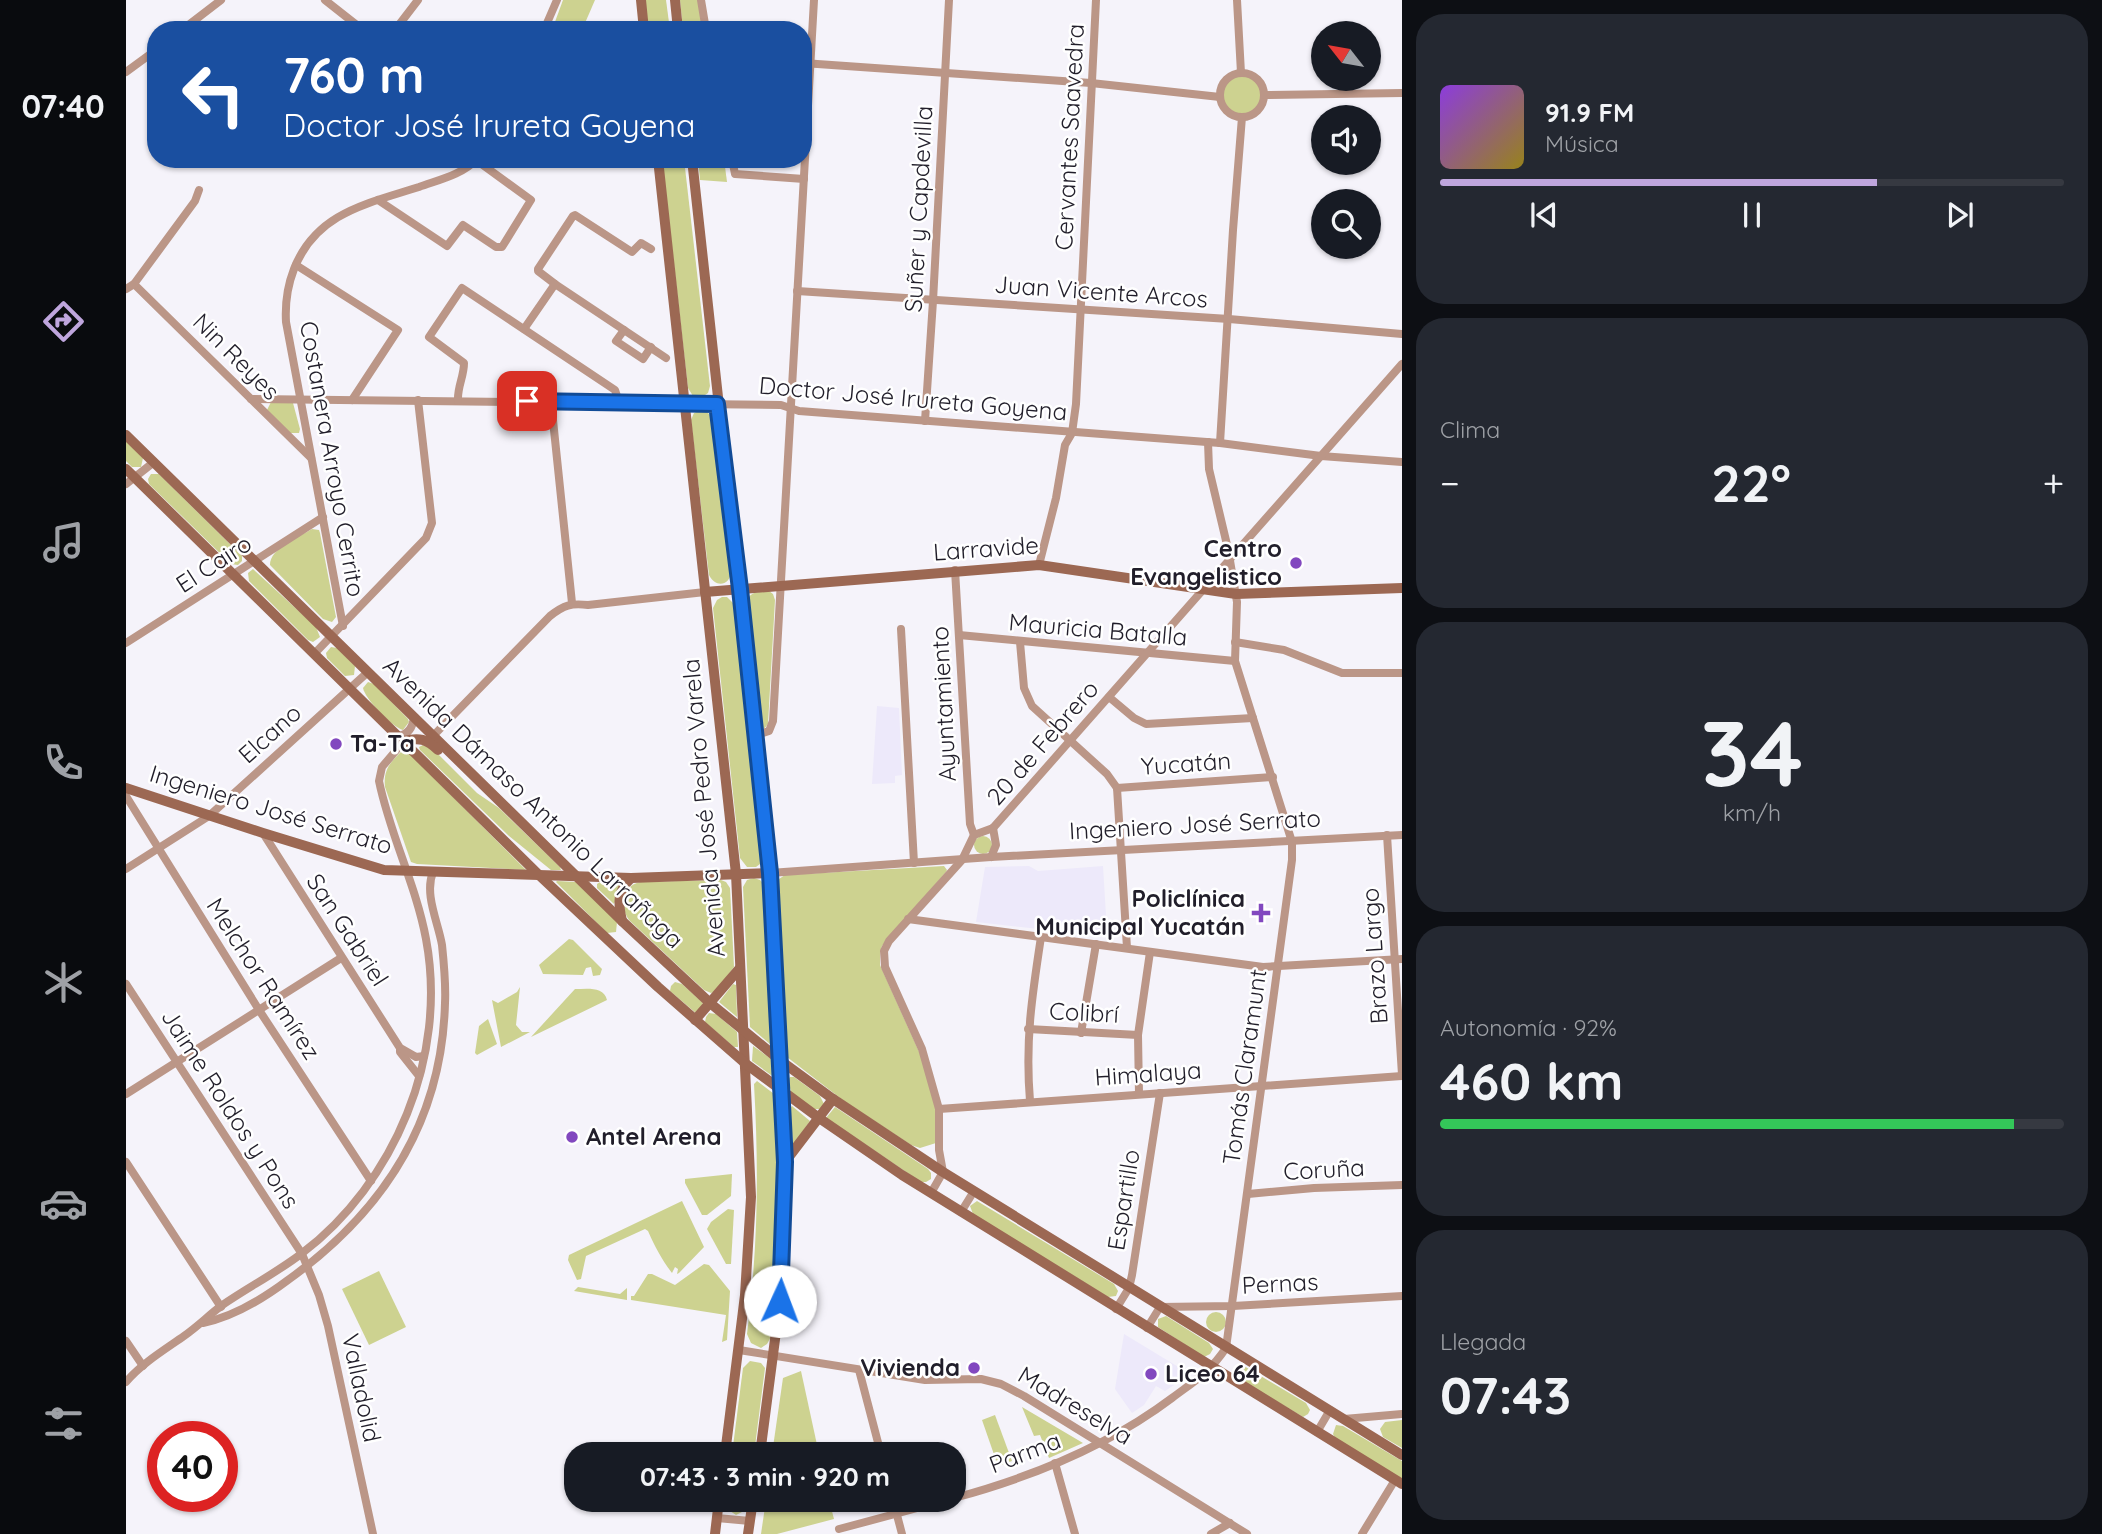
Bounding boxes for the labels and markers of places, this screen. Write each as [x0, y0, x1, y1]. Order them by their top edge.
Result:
pin [497, 371, 557, 431]
place label: Centro Evangelistico [1130, 533, 1282, 591]
marker: Centro Evangelistico [1288, 555, 1304, 571]
place label: Ta-Ta [350, 728, 415, 758]
marker: Ta-Ta [328, 736, 344, 752]
place label: Policlínica Municipal Yucatán [1035, 883, 1245, 941]
marker: Policlínica Municipal Yucatán [1251, 903, 1271, 923]
place label: Antel Arena [586, 1121, 721, 1151]
marker: Antel Arena [564, 1129, 580, 1145]
place label: Vivienda [860, 1352, 960, 1382]
place label: Liceo 64 [1165, 1358, 1260, 1388]
marker: Vivienda [966, 1360, 982, 1376]
marker: Liceo 64 [1143, 1366, 1159, 1382]

